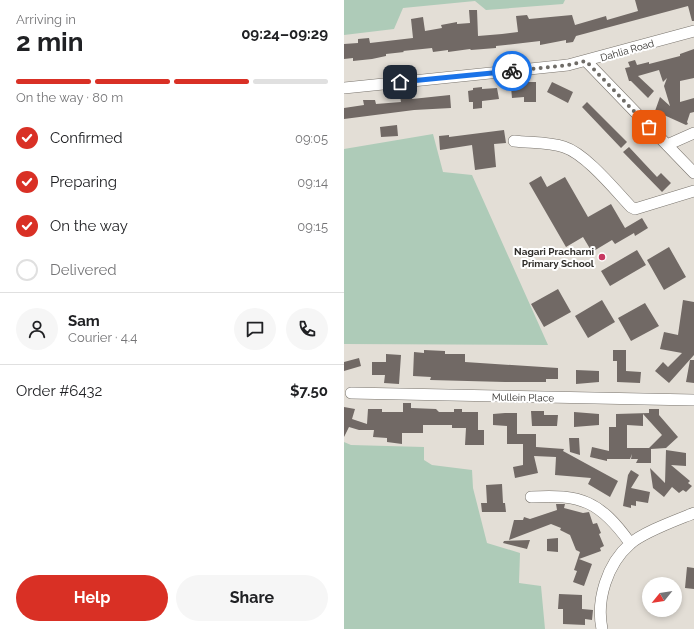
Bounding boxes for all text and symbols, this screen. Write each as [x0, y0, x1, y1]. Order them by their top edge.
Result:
text: Arriving in [16, 12, 76, 27]
text: 09:24–09:29 [241, 25, 328, 43]
text: 2 min [16, 27, 83, 57]
street label: Dahlia Road [599, 38, 655, 63]
courier [492, 51, 532, 91]
icon: bike [501, 60, 523, 82]
pin [383, 65, 417, 99]
icon: home [389, 71, 411, 93]
text: On the way · 80 m [16, 90, 123, 105]
pin [632, 110, 666, 144]
icon: bag [638, 116, 660, 138]
icon: check [16, 127, 38, 149]
text: Confirmed [50, 129, 123, 147]
text: 09:05 [295, 131, 328, 146]
icon: check [16, 171, 38, 193]
text: Preparing [50, 173, 117, 191]
text: 09:14 [297, 175, 328, 190]
icon: check [16, 215, 38, 237]
text: On the way [50, 217, 128, 235]
text: 09:15 [297, 219, 328, 234]
place label: Nagari Pracharni Primary School [514, 246, 595, 269]
marker: Nagari Pracharni Primary School [597, 252, 607, 262]
text: Delivered [50, 261, 117, 279]
button: person [16, 308, 58, 350]
button: chat [234, 308, 276, 350]
button: phone [286, 308, 328, 350]
text: Sam [68, 312, 100, 330]
text: Courier · 4.4 [68, 330, 137, 345]
text: Order #6432 [16, 382, 102, 400]
text: $7.50 [290, 382, 328, 400]
street label: Mullein Place [492, 391, 554, 404]
button: Help [16, 575, 168, 621]
button: Share [176, 575, 328, 621]
north arrow [642, 577, 682, 617]
map controls [642, 577, 682, 617]

